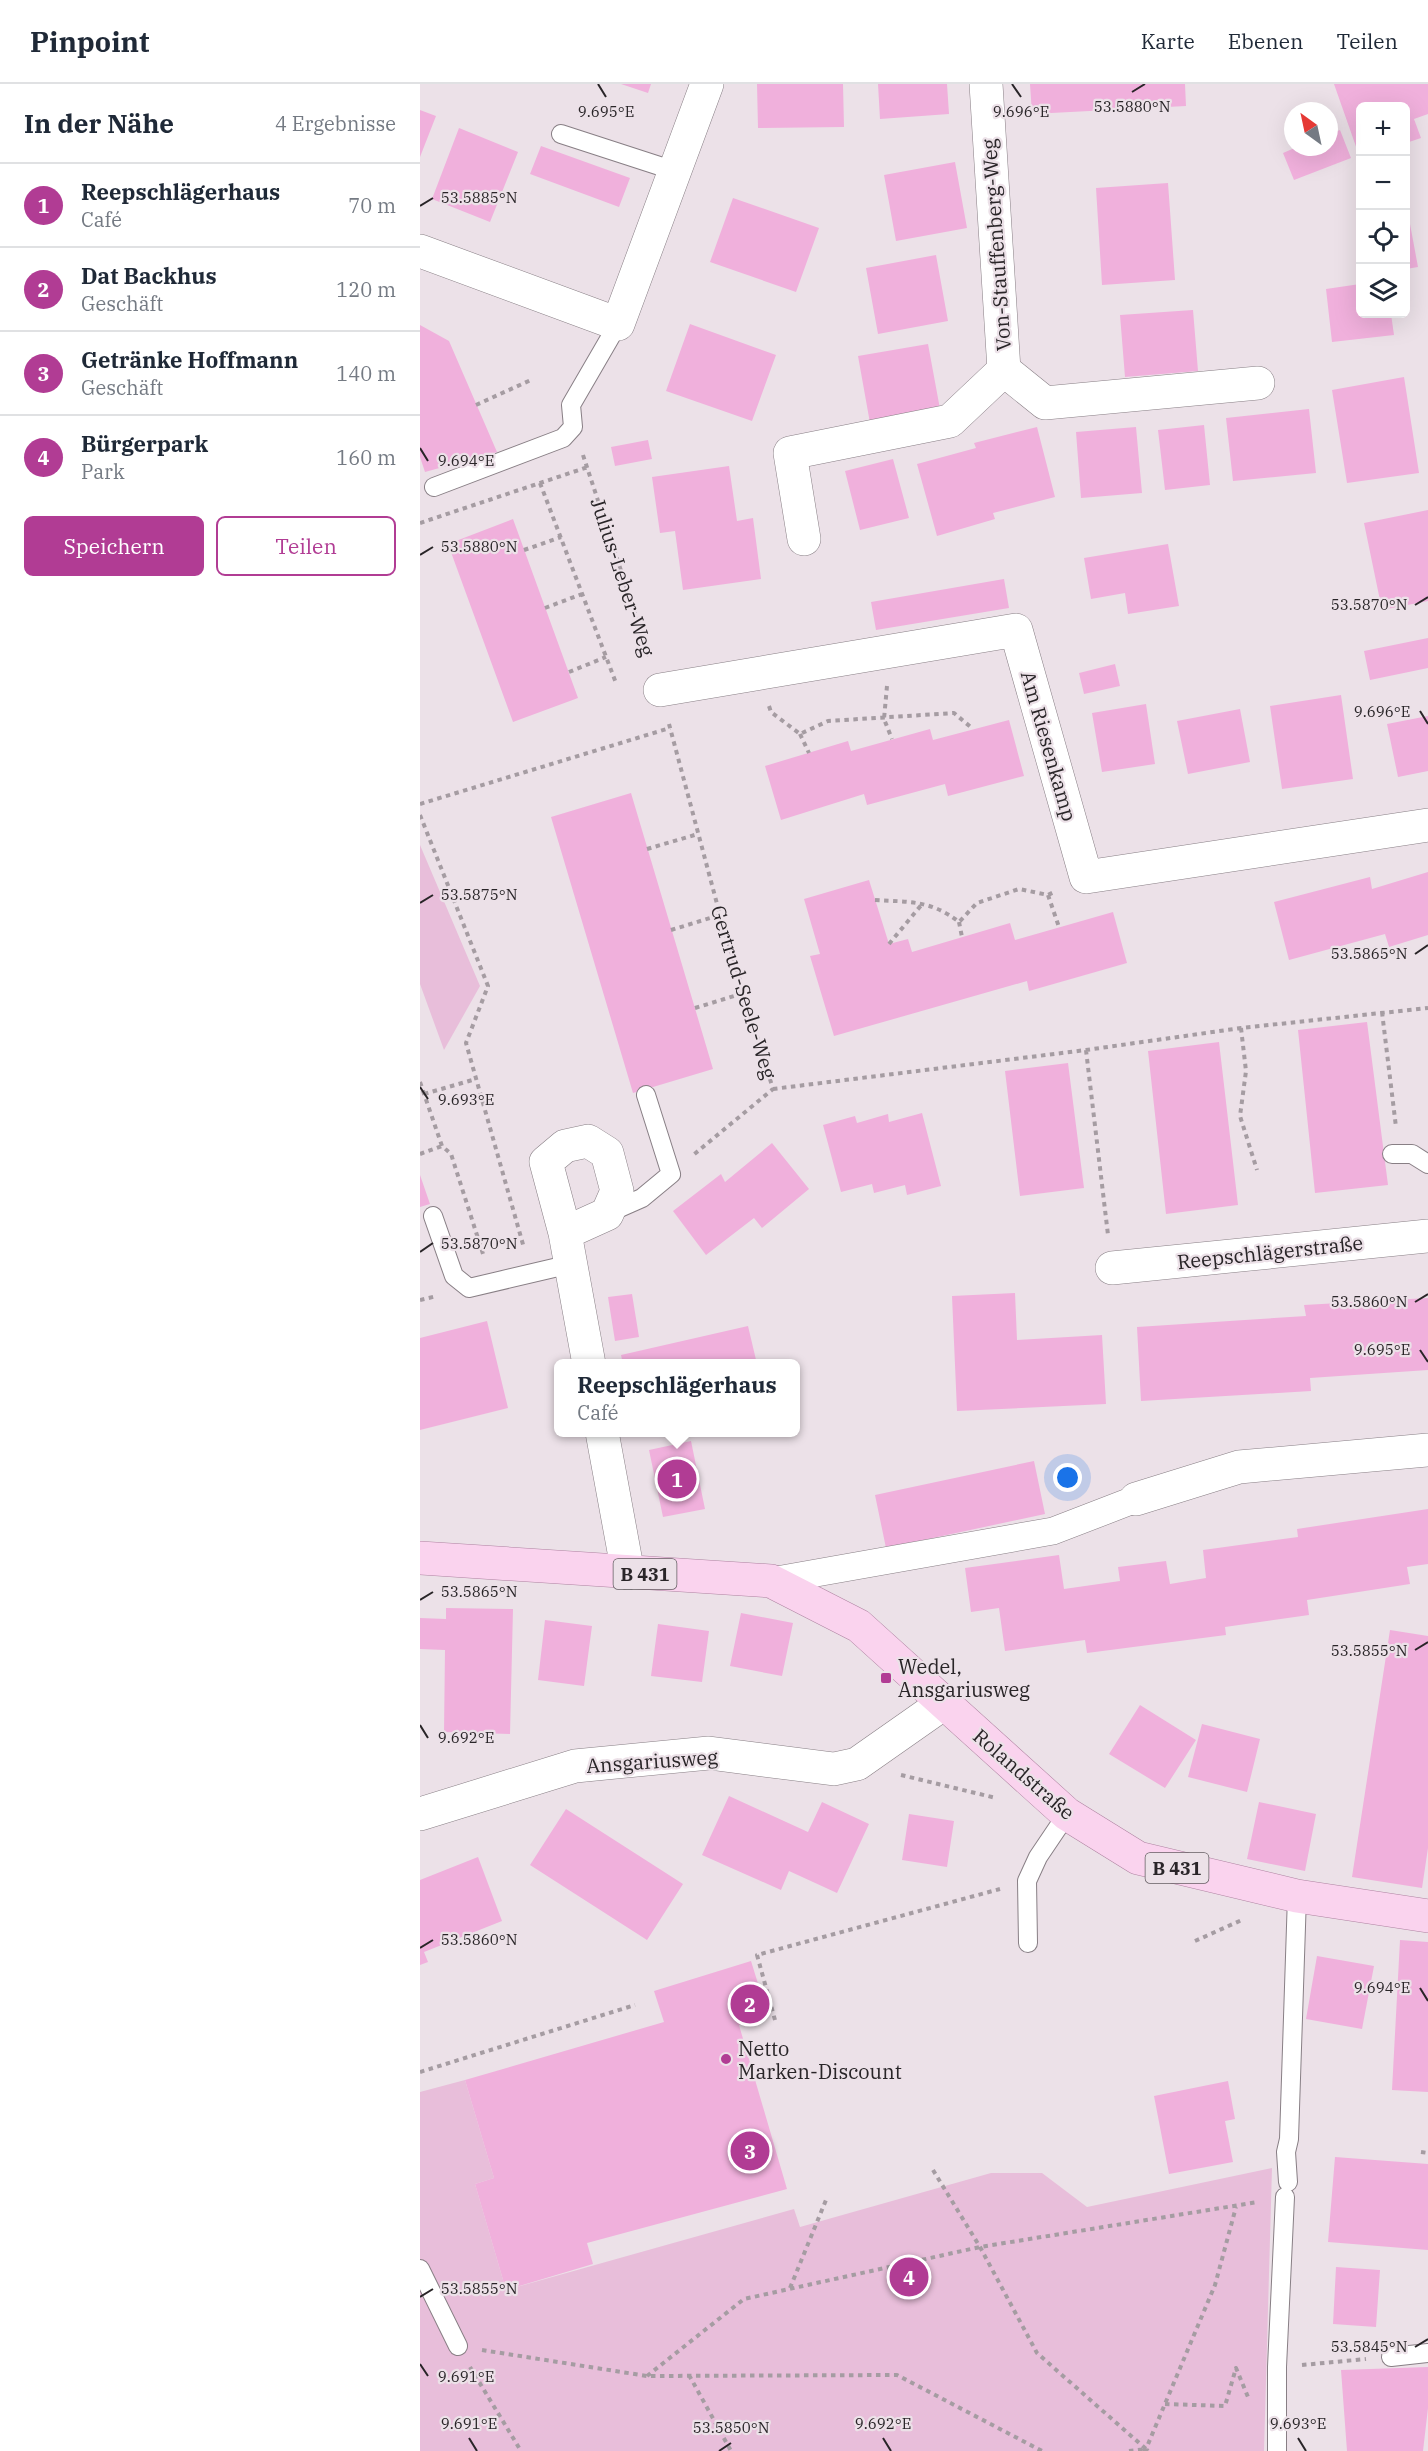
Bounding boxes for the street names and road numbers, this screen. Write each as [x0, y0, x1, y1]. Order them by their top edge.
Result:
street label: Von-Stauffenberg-Weg [975, 138, 1017, 352]
street label: Julius-Leber-Weg [585, 494, 661, 660]
street label: Am Riesenkamp [1015, 668, 1083, 824]
street label: Gertrud-Seele-Weg [705, 902, 783, 1082]
street label: Reepschlägerstraße [1176, 1229, 1364, 1275]
road number: B 431 [614, 1559, 676, 1589]
street label: Rolandstraße [967, 1722, 1081, 1826]
street label: Ansgariusweg [585, 1743, 719, 1779]
road number: B 431 [1146, 1853, 1209, 1883]

